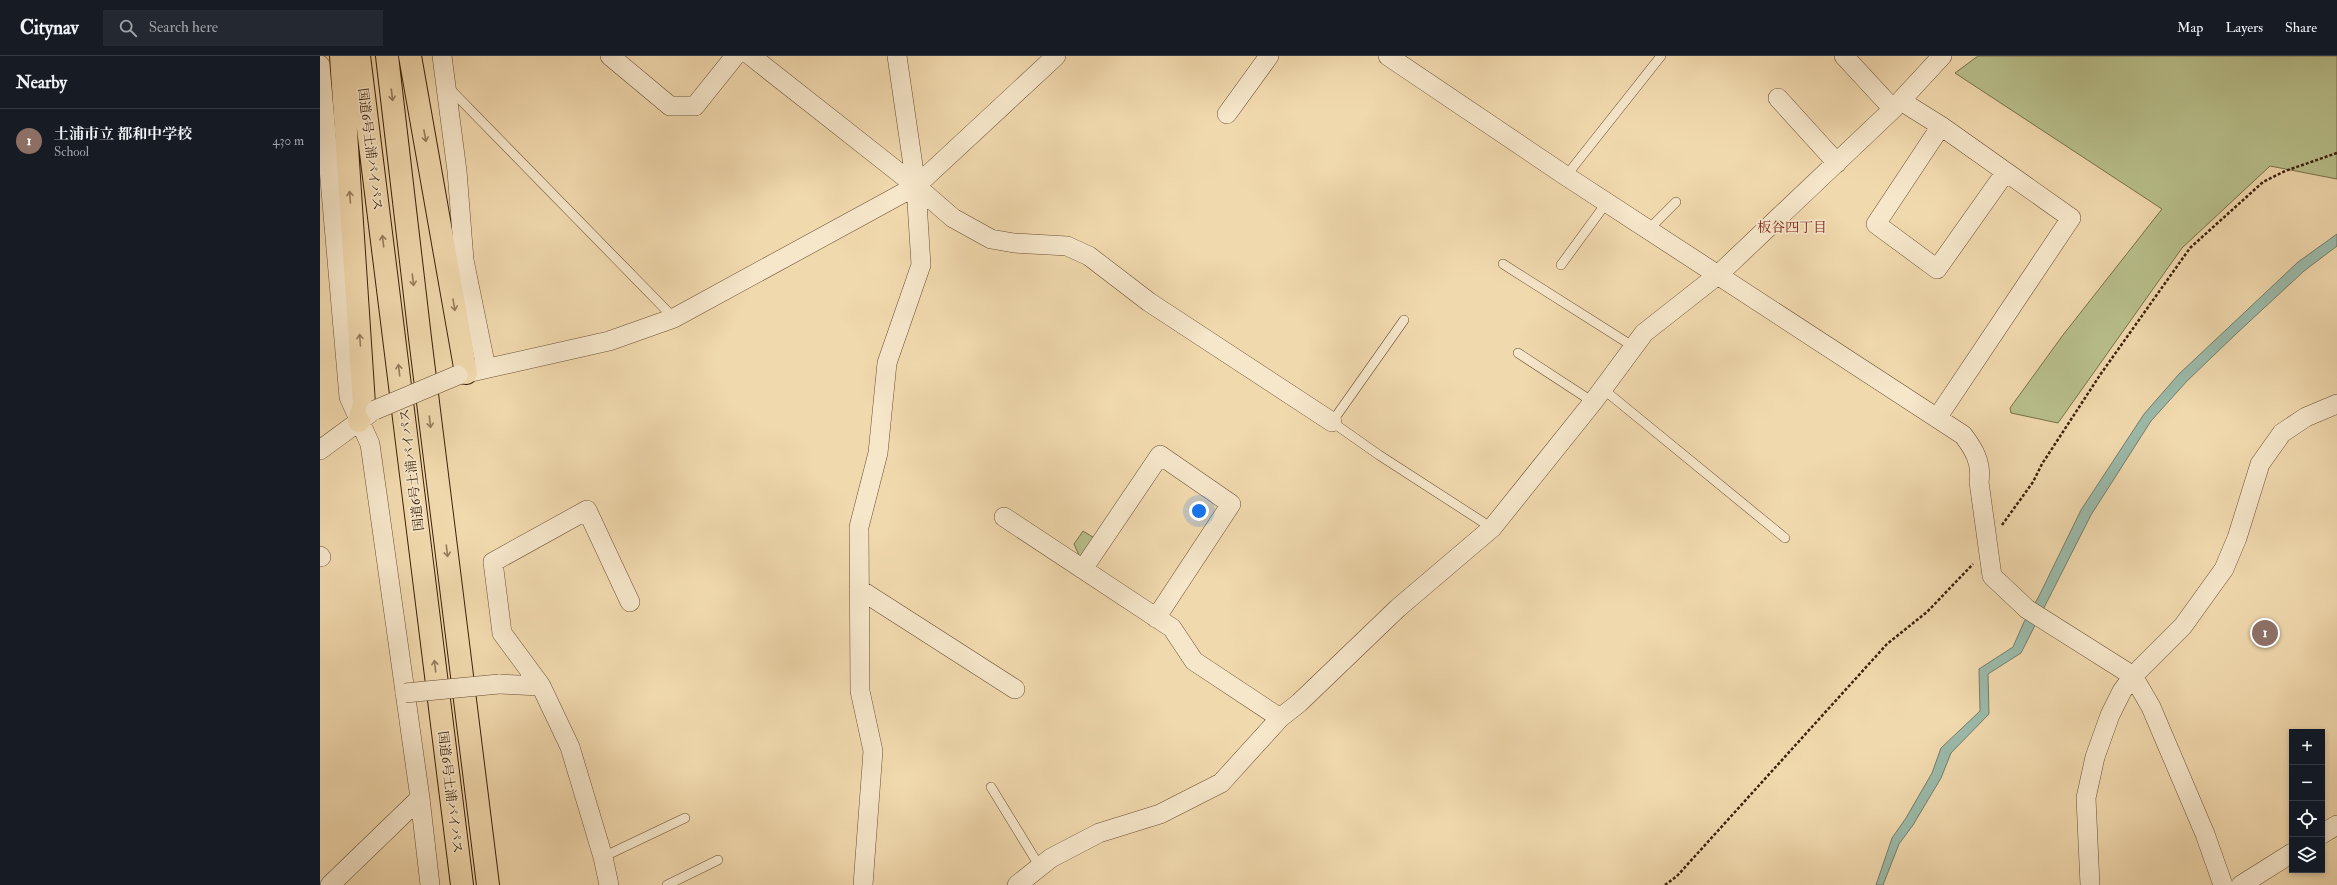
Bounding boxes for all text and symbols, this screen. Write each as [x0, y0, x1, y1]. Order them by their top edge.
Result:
search box [103, 10, 383, 46]
text: Citynav [20, 16, 79, 40]
icon: search [117, 17, 139, 39]
text: Search here [149, 18, 218, 37]
text: Map [2177, 19, 2203, 36]
text: Layers [2225, 19, 2263, 36]
text: Share [2285, 19, 2317, 36]
text: Nearby [16, 72, 67, 93]
street label: 国道6号土浦バイパス [355, 87, 385, 211]
one-way arrow [388, 88, 396, 101]
text: 土浦市立 都和中学校 [54, 125, 192, 144]
one-way arrow [421, 129, 429, 142]
text: 1 [27, 133, 31, 149]
text: 430 m [273, 133, 304, 149]
text: School [54, 144, 89, 160]
one-way arrow [347, 191, 354, 204]
district label: 板谷四丁目 [1757, 219, 1827, 236]
one-way arrow [379, 235, 387, 248]
one-way arrow [409, 273, 417, 286]
one-way arrow [451, 298, 459, 311]
one-way arrow [356, 334, 363, 347]
one-way arrow [395, 364, 403, 377]
street label: 国道6号土浦バイパス [397, 408, 427, 532]
one-way arrow [426, 416, 434, 429]
your location [1189, 501, 1209, 521]
one-way arrow [443, 545, 450, 558]
pin: 1 [2252, 618, 2278, 648]
one-way arrow [431, 660, 439, 673]
map controls [2289, 729, 2325, 873]
button: + [2289, 729, 2325, 765]
street label: 国道6号土浦バイパス [435, 730, 465, 854]
button: − [2289, 765, 2325, 801]
button: locate [2289, 801, 2325, 837]
button: layers [2289, 837, 2325, 873]

